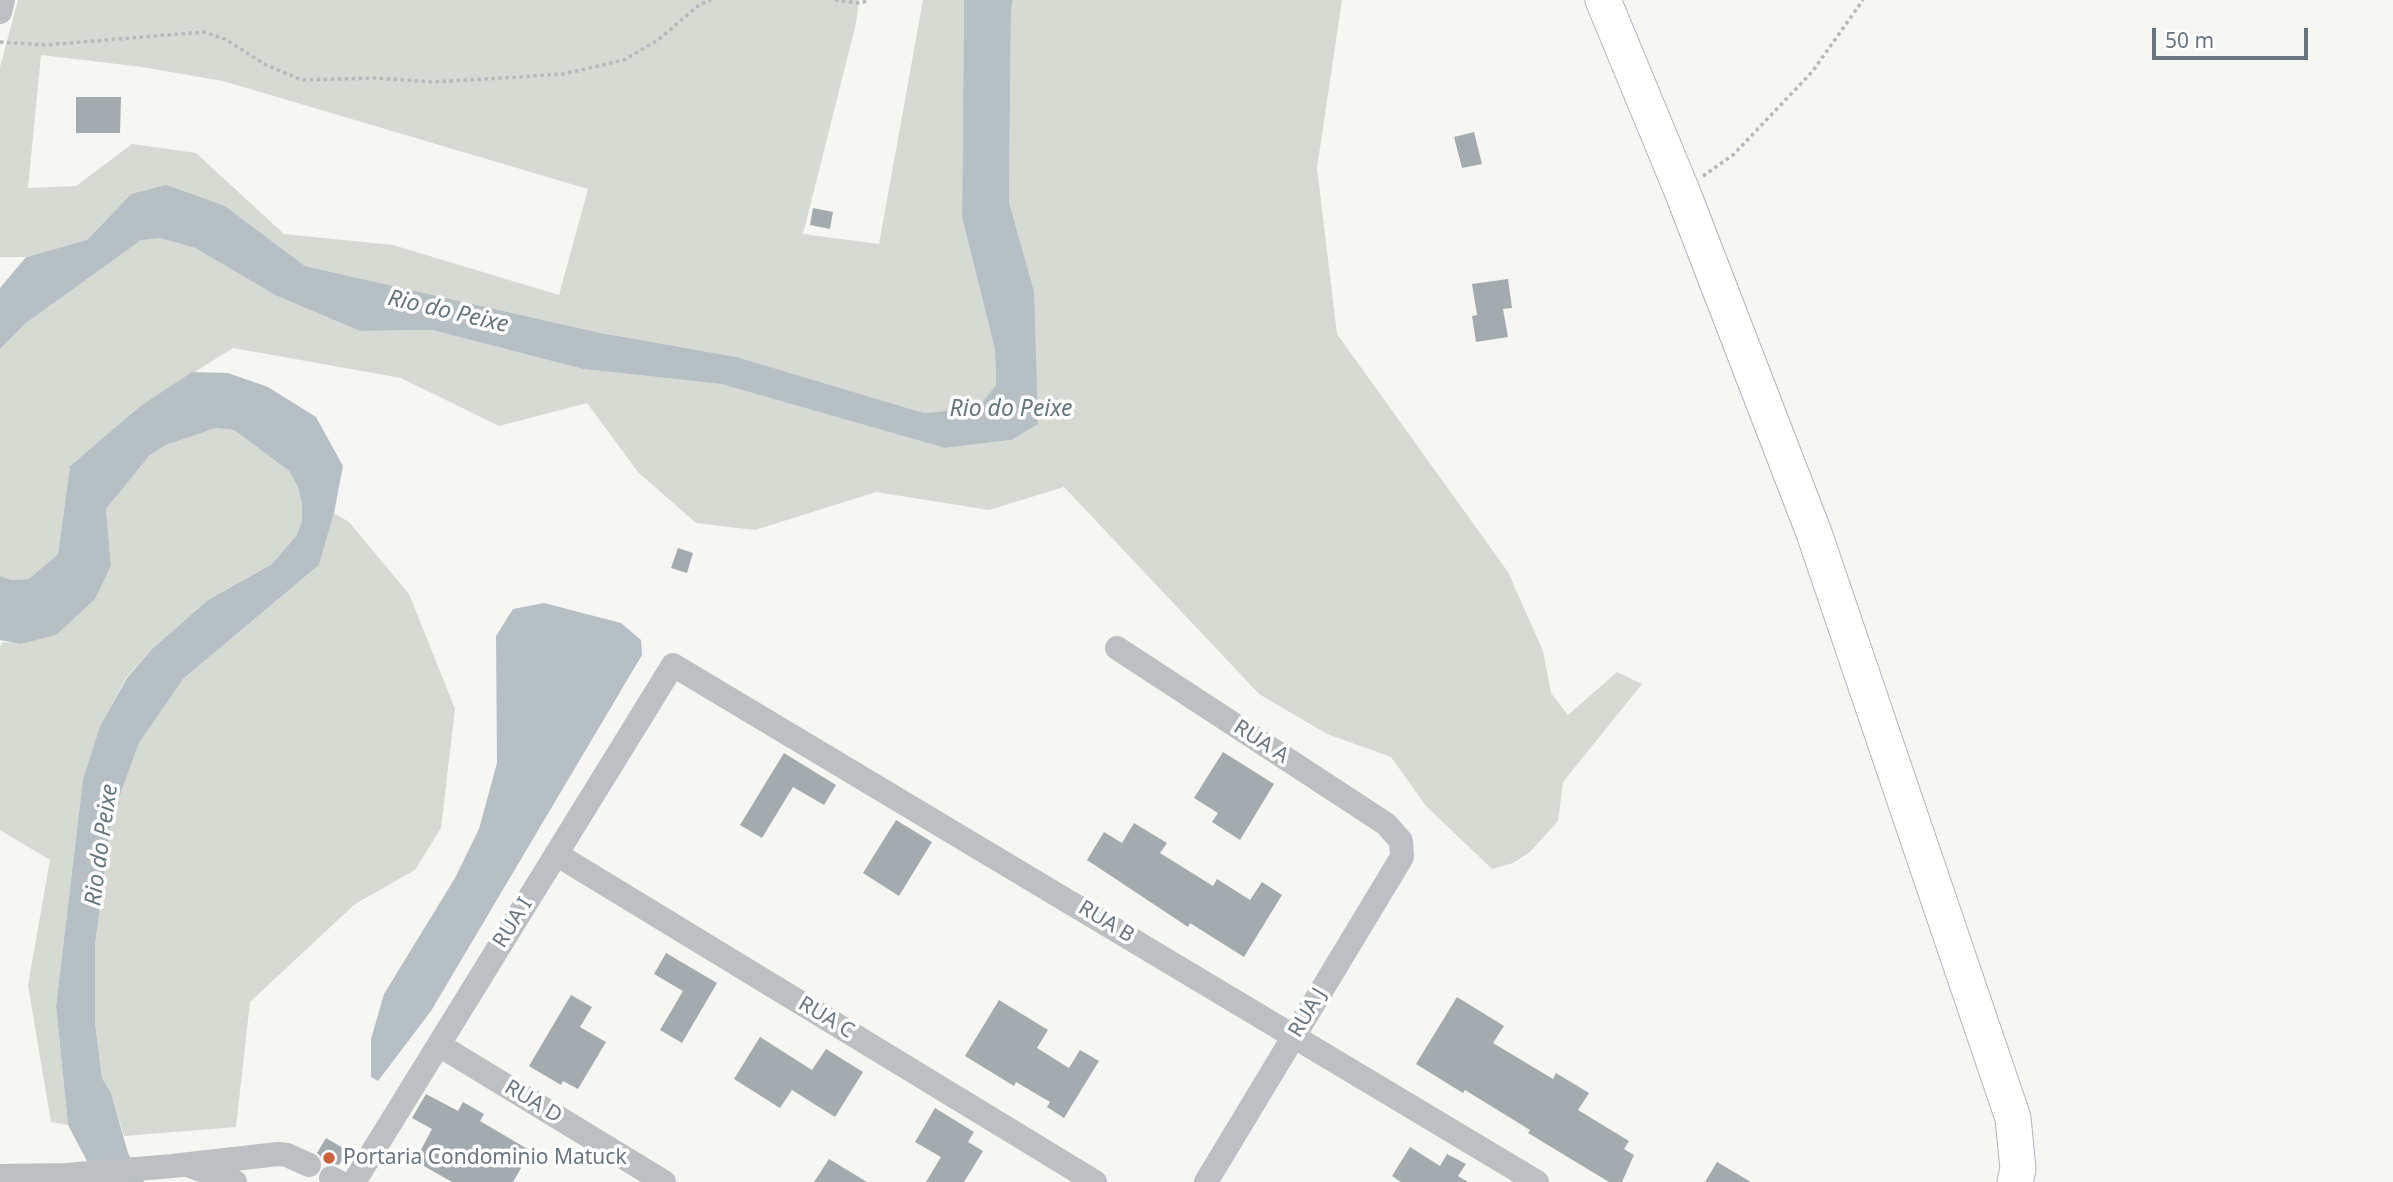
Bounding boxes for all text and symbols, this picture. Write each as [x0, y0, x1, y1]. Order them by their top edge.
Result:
scale bar [2155, 14, 2311, 58]
text: 50 m [2165, 26, 2214, 54]
water label: Rio do Peixe [385, 285, 511, 339]
water label: Rio do Peixe [950, 395, 1072, 423]
street label: RUA A [1229, 715, 1293, 769]
water label: Rio do Peixe [80, 782, 124, 908]
street label: RUA I [488, 893, 538, 953]
street label: RUA B [1073, 896, 1139, 948]
street label: RUA J [1284, 984, 1332, 1042]
street label: RUA C [794, 992, 858, 1044]
street label: RUA D [500, 1075, 566, 1129]
place label: Portaria Condominio Matuck [343, 1145, 627, 1171]
marker: Portaria Condominio Matuck [321, 1150, 337, 1166]

